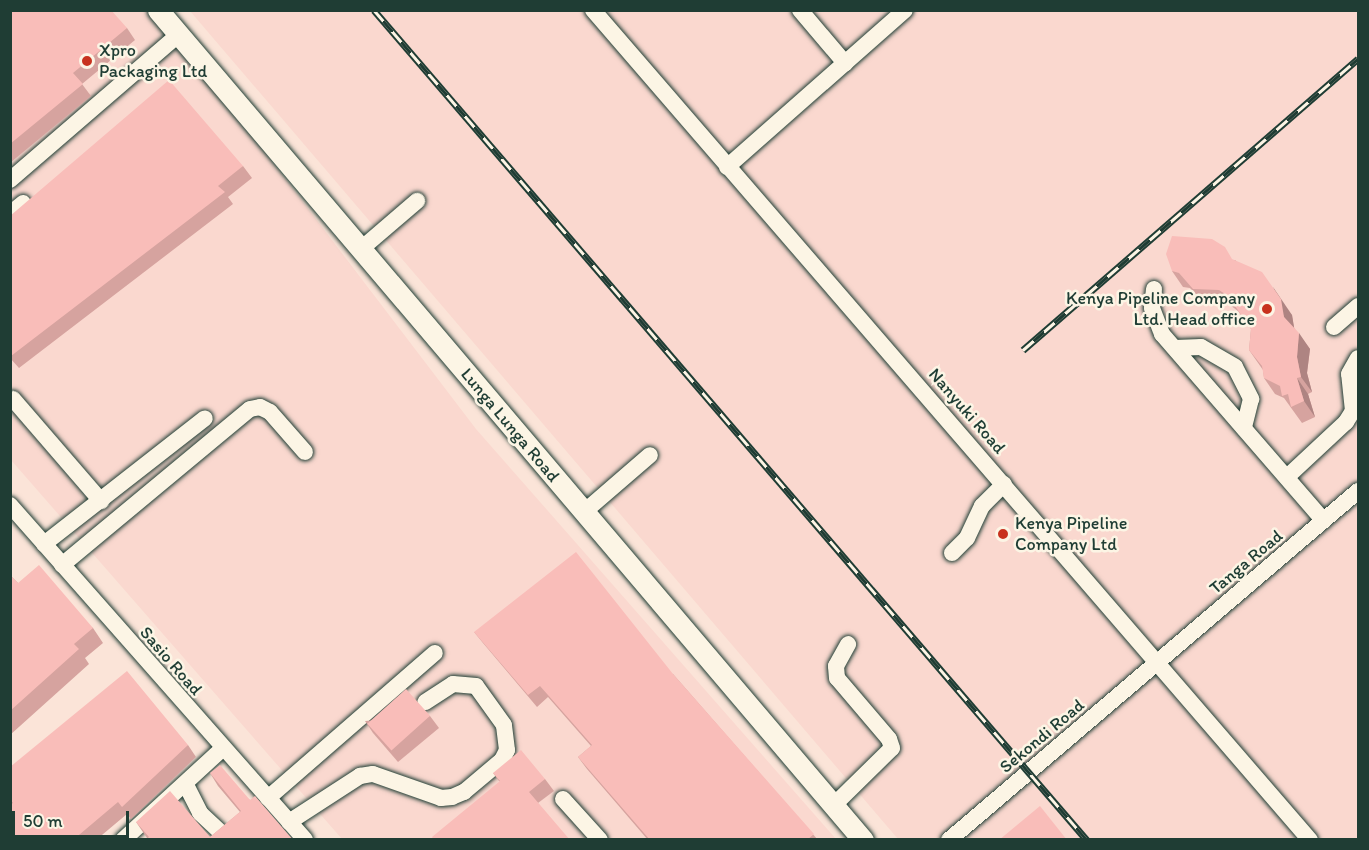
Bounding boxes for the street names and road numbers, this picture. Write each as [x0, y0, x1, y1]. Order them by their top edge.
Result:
street label: Lunga Lunga Road [456, 364, 564, 486]
street label: Nanyuki Road [924, 364, 1010, 458]
street label: Tanga Road [1205, 525, 1287, 599]
street label: Sasio Road [135, 622, 207, 700]
street label: Sekondi Road [995, 694, 1089, 778]

